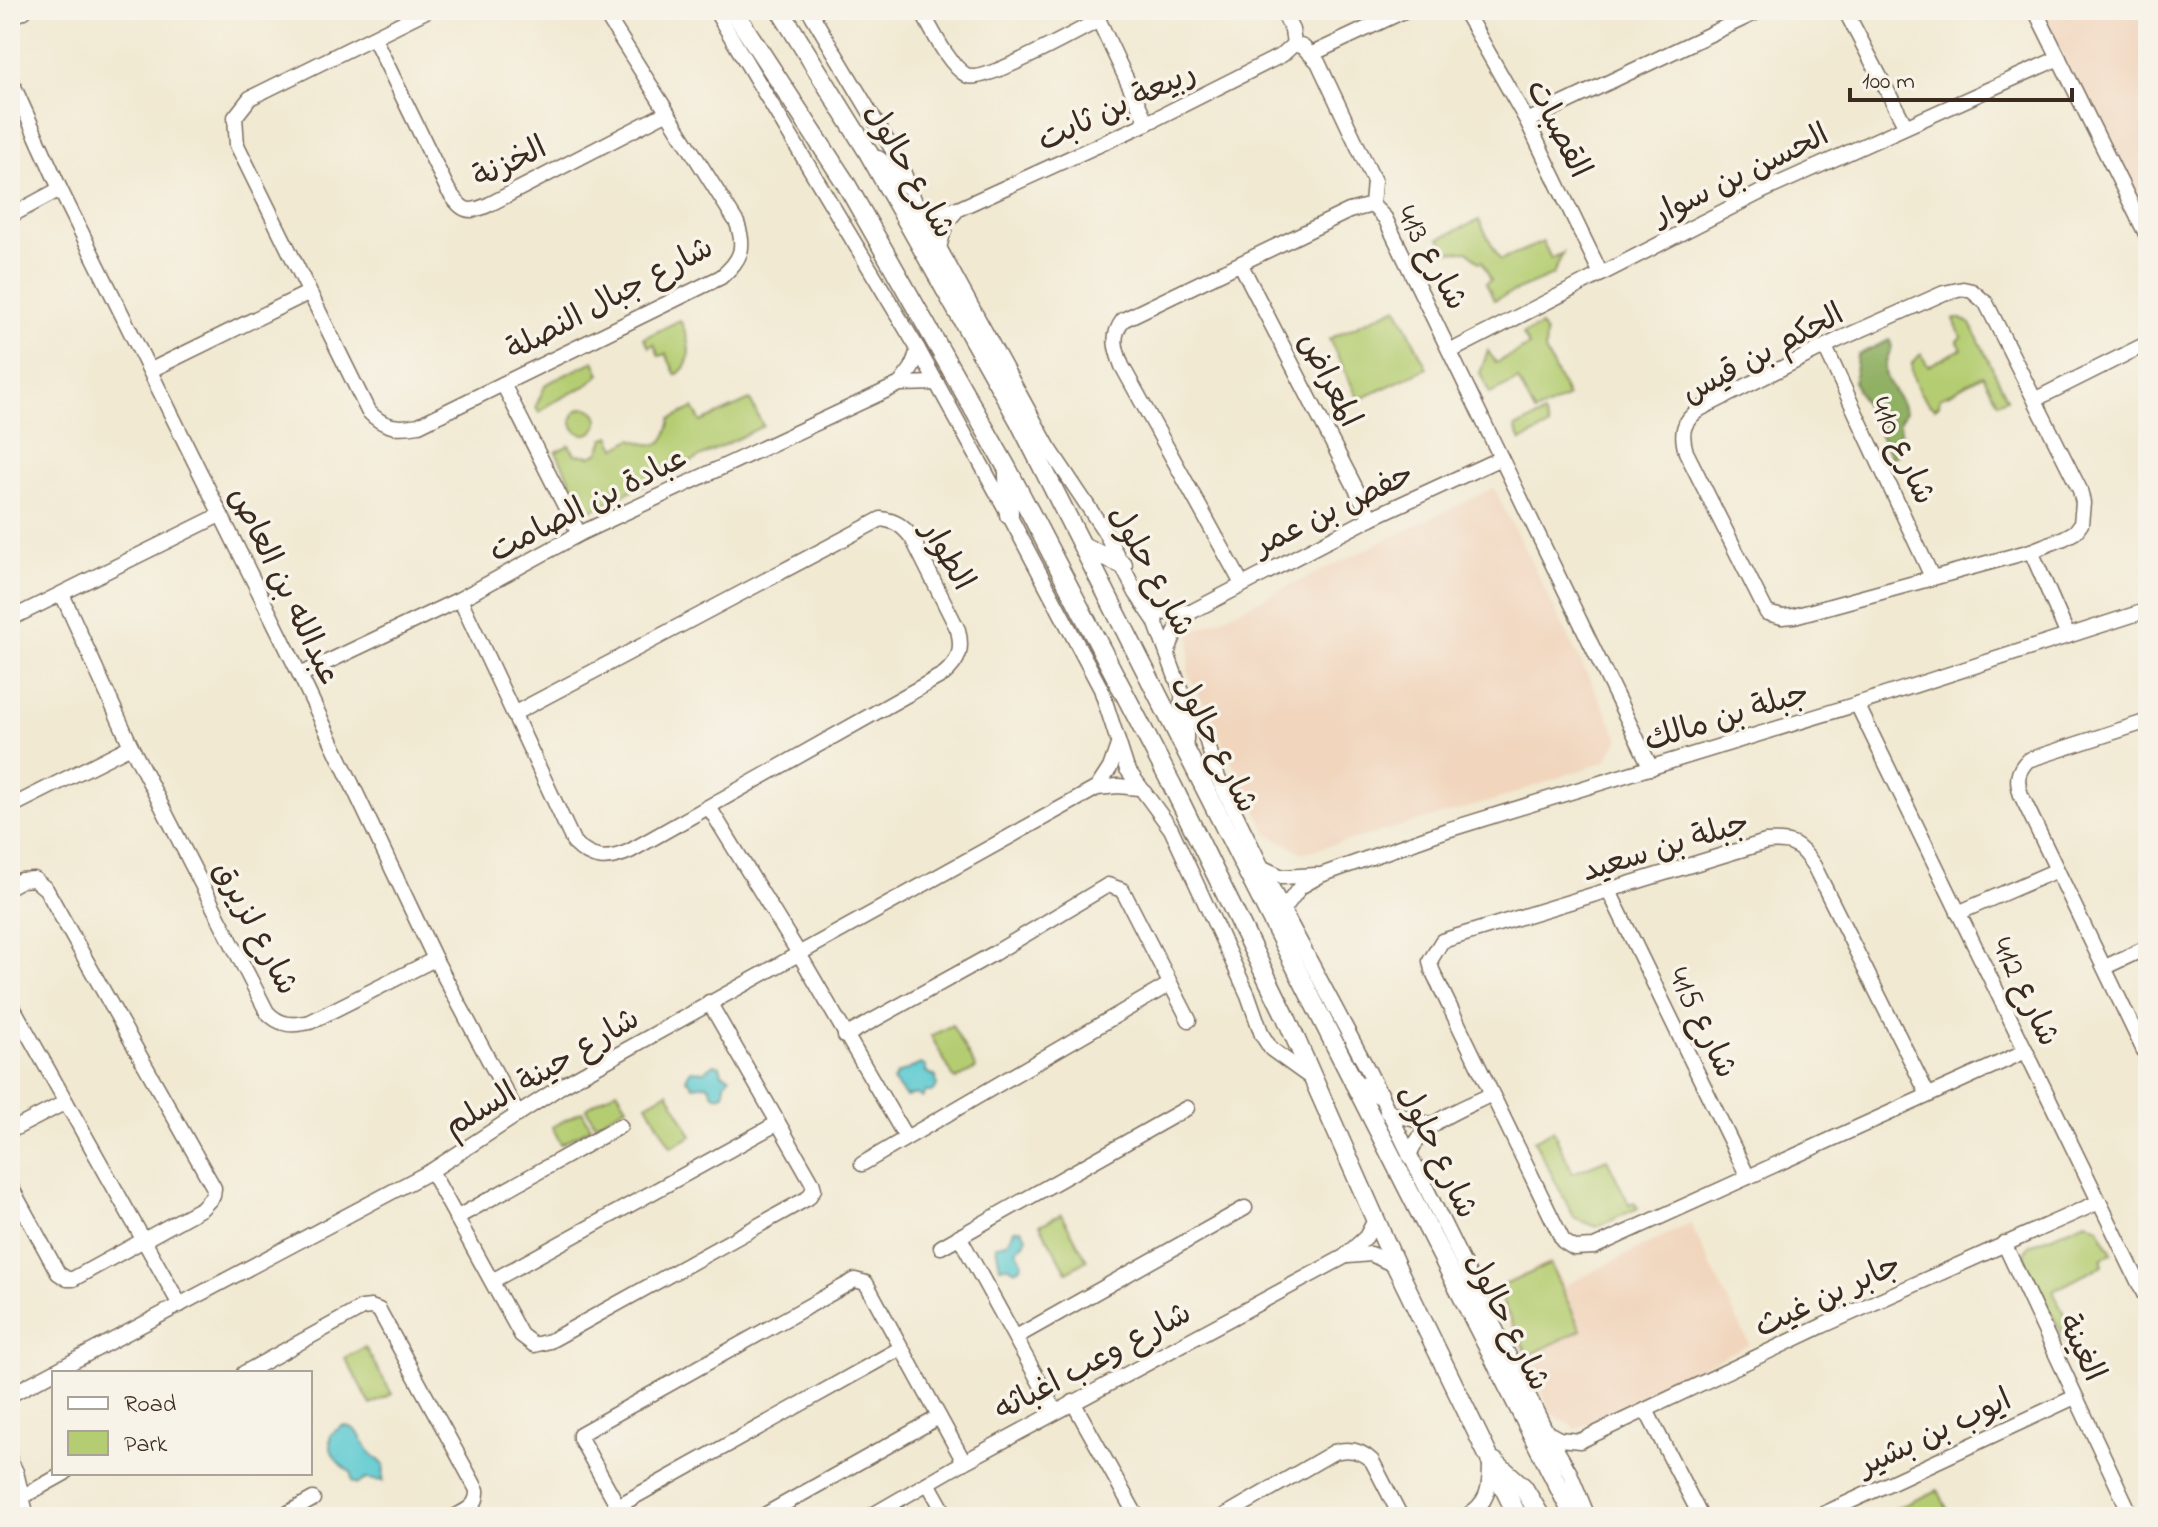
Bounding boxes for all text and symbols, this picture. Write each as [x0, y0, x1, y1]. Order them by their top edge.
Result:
street label: ربيعة بن ثابت [1030, 51, 1204, 165]
scale bar [1850, 52, 2072, 102]
text: 100 m [1862, 65, 1915, 100]
street label: القصبات [1512, 72, 1602, 187]
street label: شارع حالول [850, 95, 966, 248]
street label: الحسن بن سوار [1642, 113, 1838, 241]
street label: الخزنة [465, 126, 556, 202]
street label: شارع 413 [1382, 198, 1478, 320]
street label: شارع جبال النصلة [499, 226, 723, 375]
street label: الحكم بن قيس [1674, 293, 1853, 418]
street label: المعراض [1284, 325, 1372, 437]
street label: شارع 410 [1855, 390, 1946, 513]
street label: عبادة بن الصامت [481, 436, 696, 576]
street label: حفص بن عمر [1244, 452, 1423, 572]
street label: عبدالله بن العاص [214, 479, 351, 694]
street label: شارع حلول [1094, 497, 1205, 646]
street label: الطوار [906, 511, 985, 600]
street label: شارع حالول [1159, 667, 1269, 822]
street label: جبلة بن مالك [1639, 671, 1815, 766]
street label: جبلة بن سعيد [1576, 801, 1756, 896]
street label: شارع لزيرق [199, 853, 309, 1004]
street label: شارع 412 [1977, 930, 2071, 1055]
street label: شارع 415 [1654, 960, 1748, 1087]
street label: شارع حينة السلم [436, 997, 650, 1151]
street label: شارع حلول [1383, 1077, 1489, 1228]
street label: جابر بن غيث [1747, 1243, 1910, 1352]
street label: شارع حالول [1451, 1245, 1561, 1400]
street label: شارع وعب اغباثه [987, 1291, 1201, 1435]
street label: الغينة [2044, 1307, 2116, 1390]
legend [52, 1371, 312, 1475]
street label: ايوب بن بشير [1848, 1378, 2020, 1492]
text: Road [124, 1388, 177, 1423]
text: Park [124, 1428, 168, 1463]

